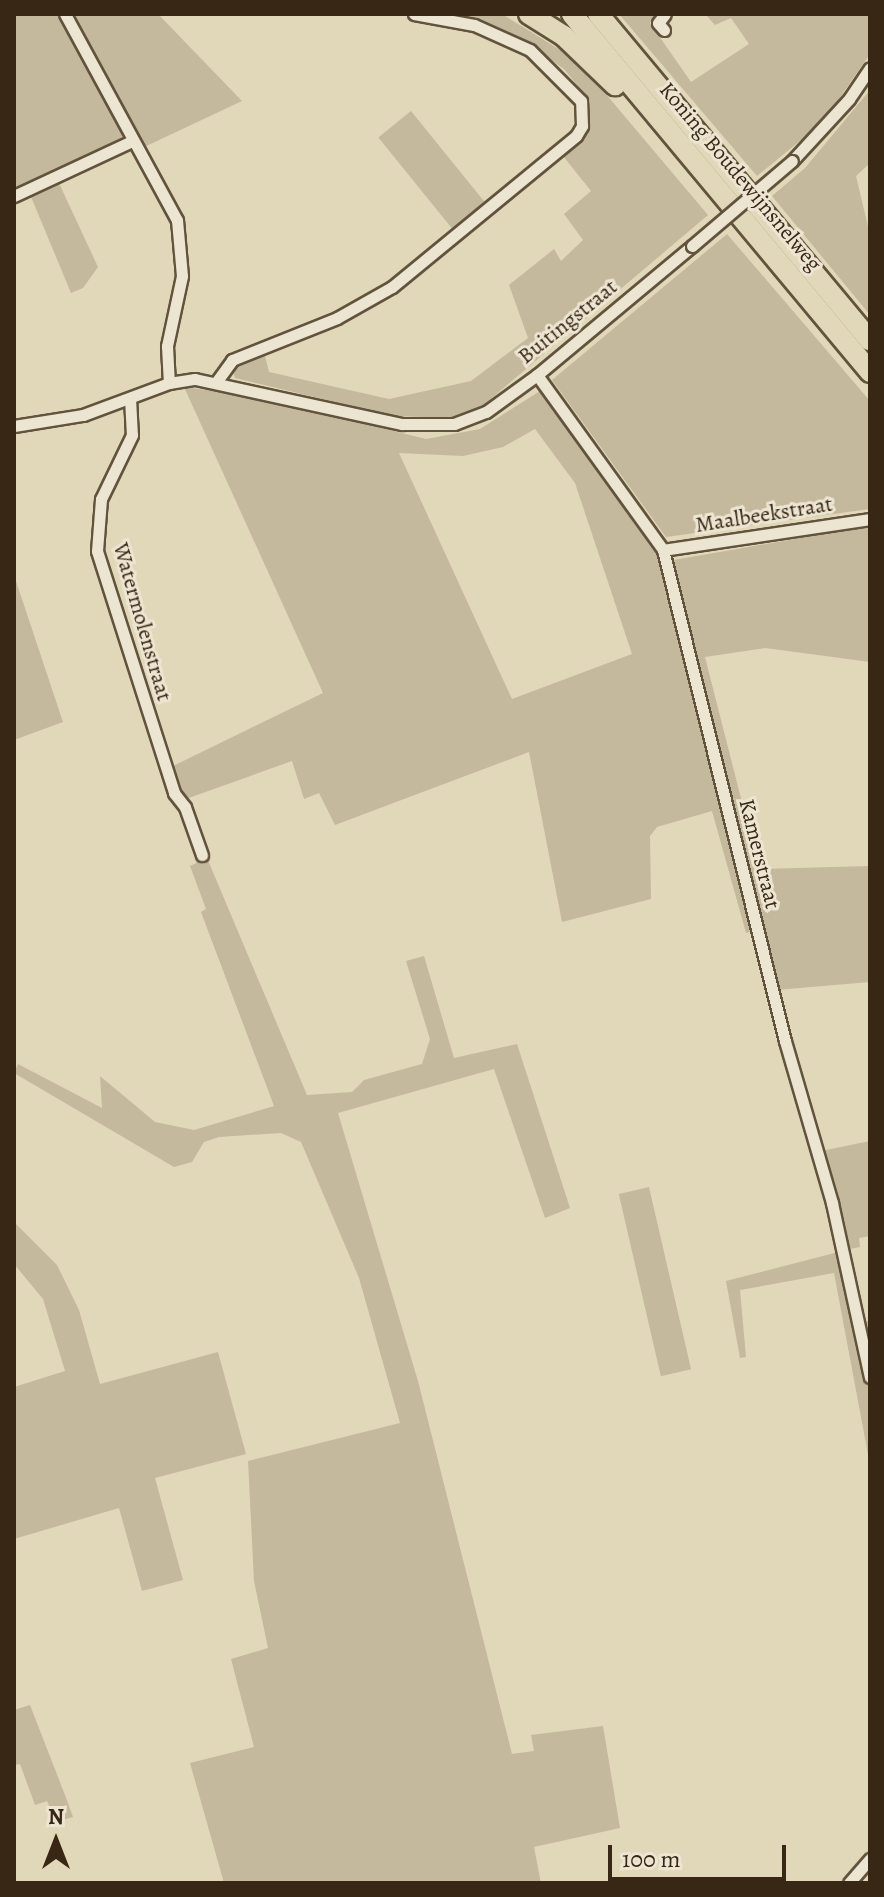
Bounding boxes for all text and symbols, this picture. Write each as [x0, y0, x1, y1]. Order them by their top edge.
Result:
street label: Koning Boudewijnsnelweg [653, 77, 827, 277]
street label: Buitingstraat [513, 274, 623, 370]
street label: Maalbeekstraat [694, 491, 834, 539]
street label: Watermolenstraat [107, 540, 177, 704]
street label: Kamerstraat [733, 796, 785, 912]
north arrow [16, 1801, 96, 1881]
text: N [48, 1802, 64, 1832]
scale bar [612, 1829, 790, 1879]
text: 100 m [622, 1843, 681, 1875]

